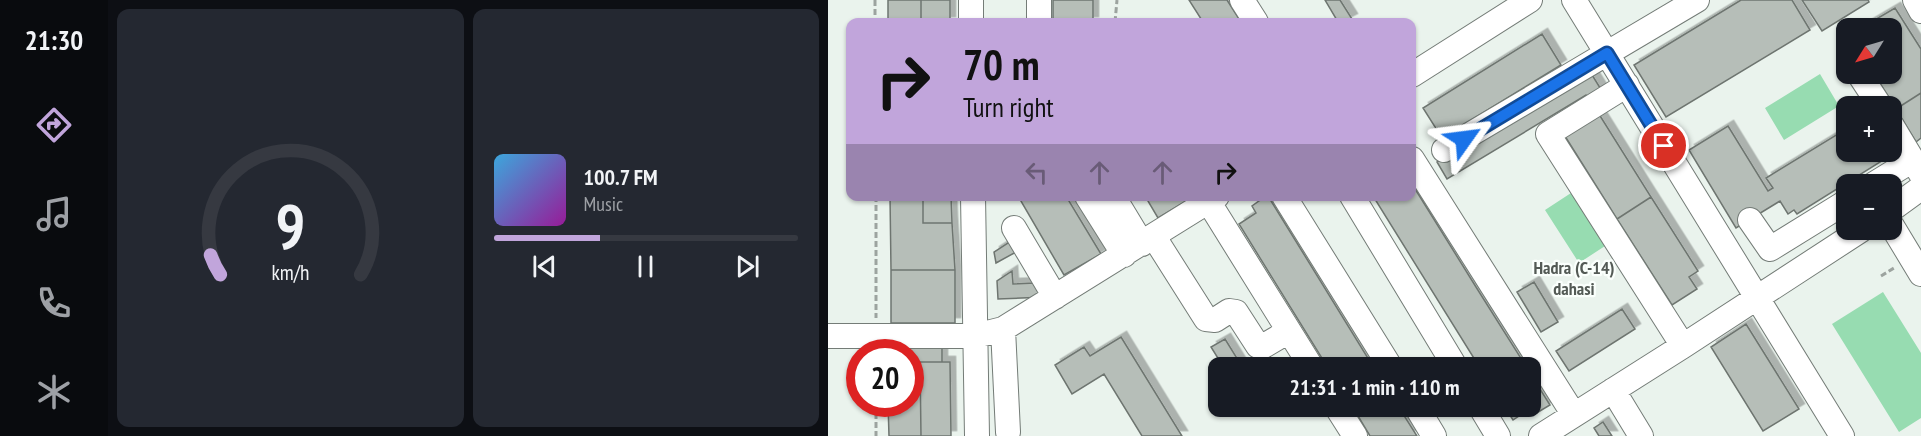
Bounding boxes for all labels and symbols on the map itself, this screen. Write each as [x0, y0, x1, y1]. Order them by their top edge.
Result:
north arrow [1836, 18, 1902, 84]
position arrow [1432, 107, 1496, 171]
pin [1638, 120, 1689, 171]
district label: Hadra (C-14) dahasi [1534, 256, 1615, 300]
speed limit sign: 20 [846, 339, 924, 417]

